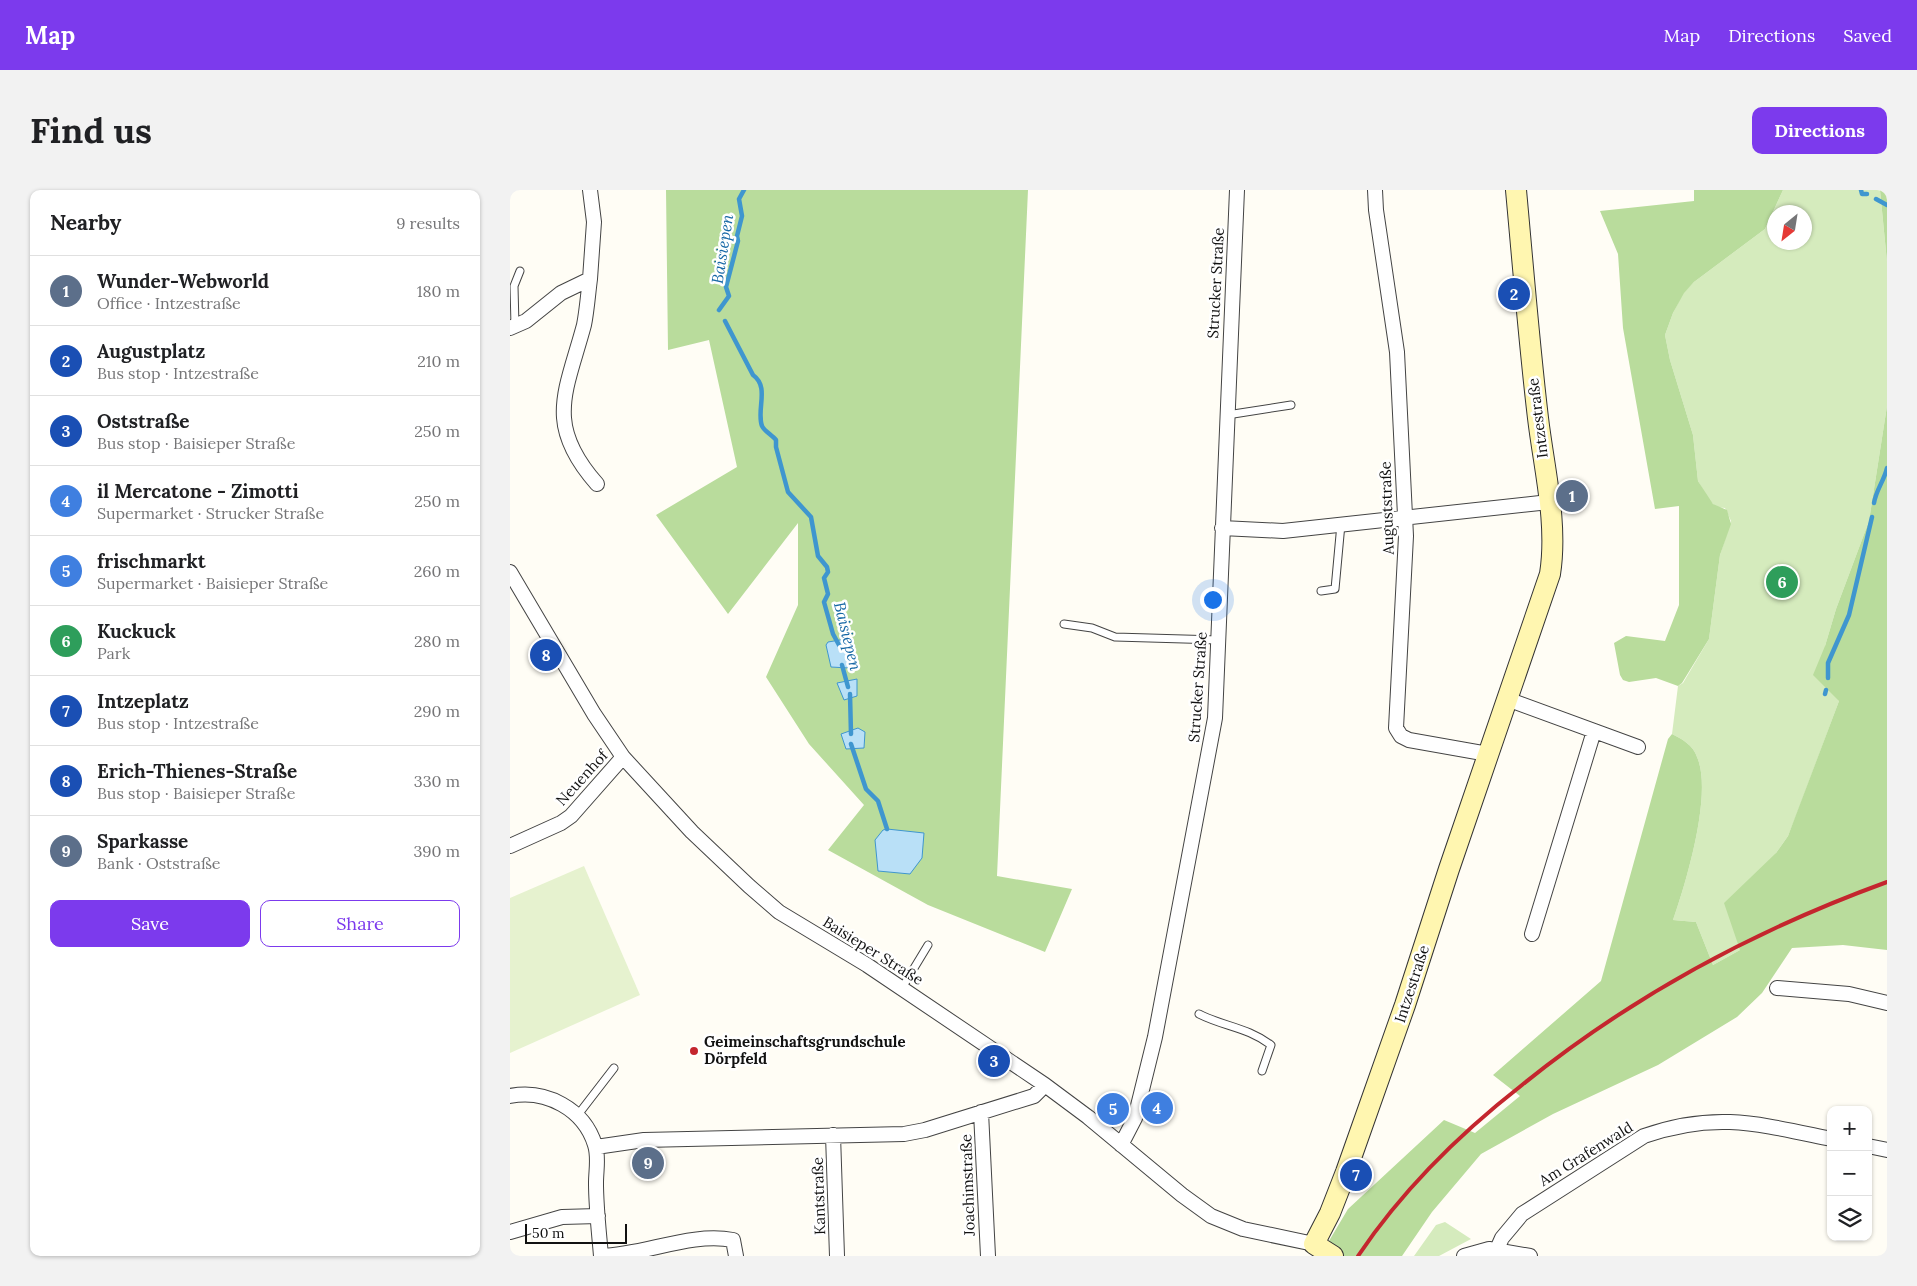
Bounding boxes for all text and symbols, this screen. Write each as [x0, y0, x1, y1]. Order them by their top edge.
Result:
text: Map [25, 20, 75, 51]
text: Map [1664, 24, 1700, 47]
text: Directions [1728, 24, 1815, 47]
text: Saved [1843, 24, 1892, 47]
button: Directions [1752, 107, 1887, 154]
text: Find us [30, 108, 152, 153]
north arrow [1767, 205, 1812, 250]
text: Nearby [50, 209, 121, 236]
text: 9 results [396, 213, 460, 233]
water label: Baisiepen [707, 213, 737, 285]
street label: Strucker Straße [1203, 227, 1228, 339]
text: Wunder-Webworld [97, 269, 269, 293]
pin: 2 [1498, 275, 1530, 313]
text: 1 [63, 281, 69, 301]
text: 180 m [417, 281, 460, 301]
text: Office · Intzestraße [97, 293, 241, 313]
text: Augustplatz [97, 339, 205, 363]
text: 2 [62, 351, 70, 371]
text: 210 m [417, 351, 460, 371]
text: Bus stop · Intzestraße [97, 363, 259, 383]
street label: Intzestraße [1523, 377, 1552, 459]
text: Oststraße [97, 409, 190, 433]
text: 3 [62, 421, 70, 441]
text: 250 m [414, 421, 460, 441]
text: Bus stop · Baisieper Straße [97, 433, 295, 453]
street label: Auguststraße [1375, 461, 1398, 556]
pin: 1 [1556, 477, 1588, 515]
text: il Mercatone - Zimotti [97, 479, 299, 503]
text: 4 [62, 491, 70, 511]
text: 250 m [414, 491, 460, 511]
text: Supermarket · Strucker Straße [97, 503, 324, 523]
text: frischmarkt [97, 549, 206, 573]
text: 5 [62, 561, 70, 581]
text: 260 m [414, 561, 460, 581]
pin: 6 [1766, 563, 1798, 601]
text: Supermarket · Baisieper Straße [97, 573, 328, 593]
your location [1200, 587, 1226, 613]
water label: Baisiepen [830, 600, 866, 673]
text: Kuckuck [97, 619, 176, 643]
text: 6 [61, 631, 71, 651]
text: 280 m [414, 631, 460, 651]
street label: Strucker Straße [1184, 631, 1211, 743]
pin: 8 [530, 636, 562, 674]
text: Park [97, 643, 130, 663]
text: Intzeplatz [97, 689, 189, 713]
text: 7 [62, 701, 70, 721]
text: 290 m [414, 701, 460, 721]
text: Bus stop · Intzestraße [97, 713, 259, 733]
street label: Neuenhof [552, 745, 612, 809]
text: Erich-Thienes-Straße [97, 759, 297, 783]
text: 8 [61, 771, 71, 791]
text: 330 m [414, 771, 460, 791]
text: Bus stop · Baisieper Straße [97, 783, 295, 803]
text: Sparkasse [97, 829, 188, 853]
text: 9 [61, 841, 71, 861]
text: 390 m [413, 841, 460, 861]
text: Bank · Oststraße [97, 853, 220, 873]
button: Save [50, 900, 250, 947]
button: Share [260, 900, 460, 947]
street label: Baisieper Straße [820, 912, 927, 989]
street label: Intzestraße [1390, 943, 1433, 1025]
place label: Geimeinschaftsgrundschule Dörpfeld [704, 1032, 906, 1068]
pin: 3 [978, 1042, 1010, 1080]
marker: Geimeinschaftsgrundschule Dörpfeld [688, 1045, 700, 1057]
pin: 4 [1141, 1089, 1173, 1127]
pin: 5 [1097, 1090, 1129, 1128]
map controls [1827, 1106, 1872, 1241]
button: + [1827, 1106, 1872, 1151]
street label: Am Grafenwald [1535, 1117, 1636, 1190]
street label: Joachimstraße [956, 1134, 979, 1237]
pin: 9 [632, 1144, 664, 1182]
button: − [1827, 1151, 1872, 1196]
pin: 7 [1340, 1156, 1372, 1194]
street label: Kantstraße [808, 1157, 829, 1235]
button: layers [1827, 1196, 1872, 1241]
scale bar [525, 1221, 628, 1244]
text: 50 m [532, 1224, 565, 1242]

